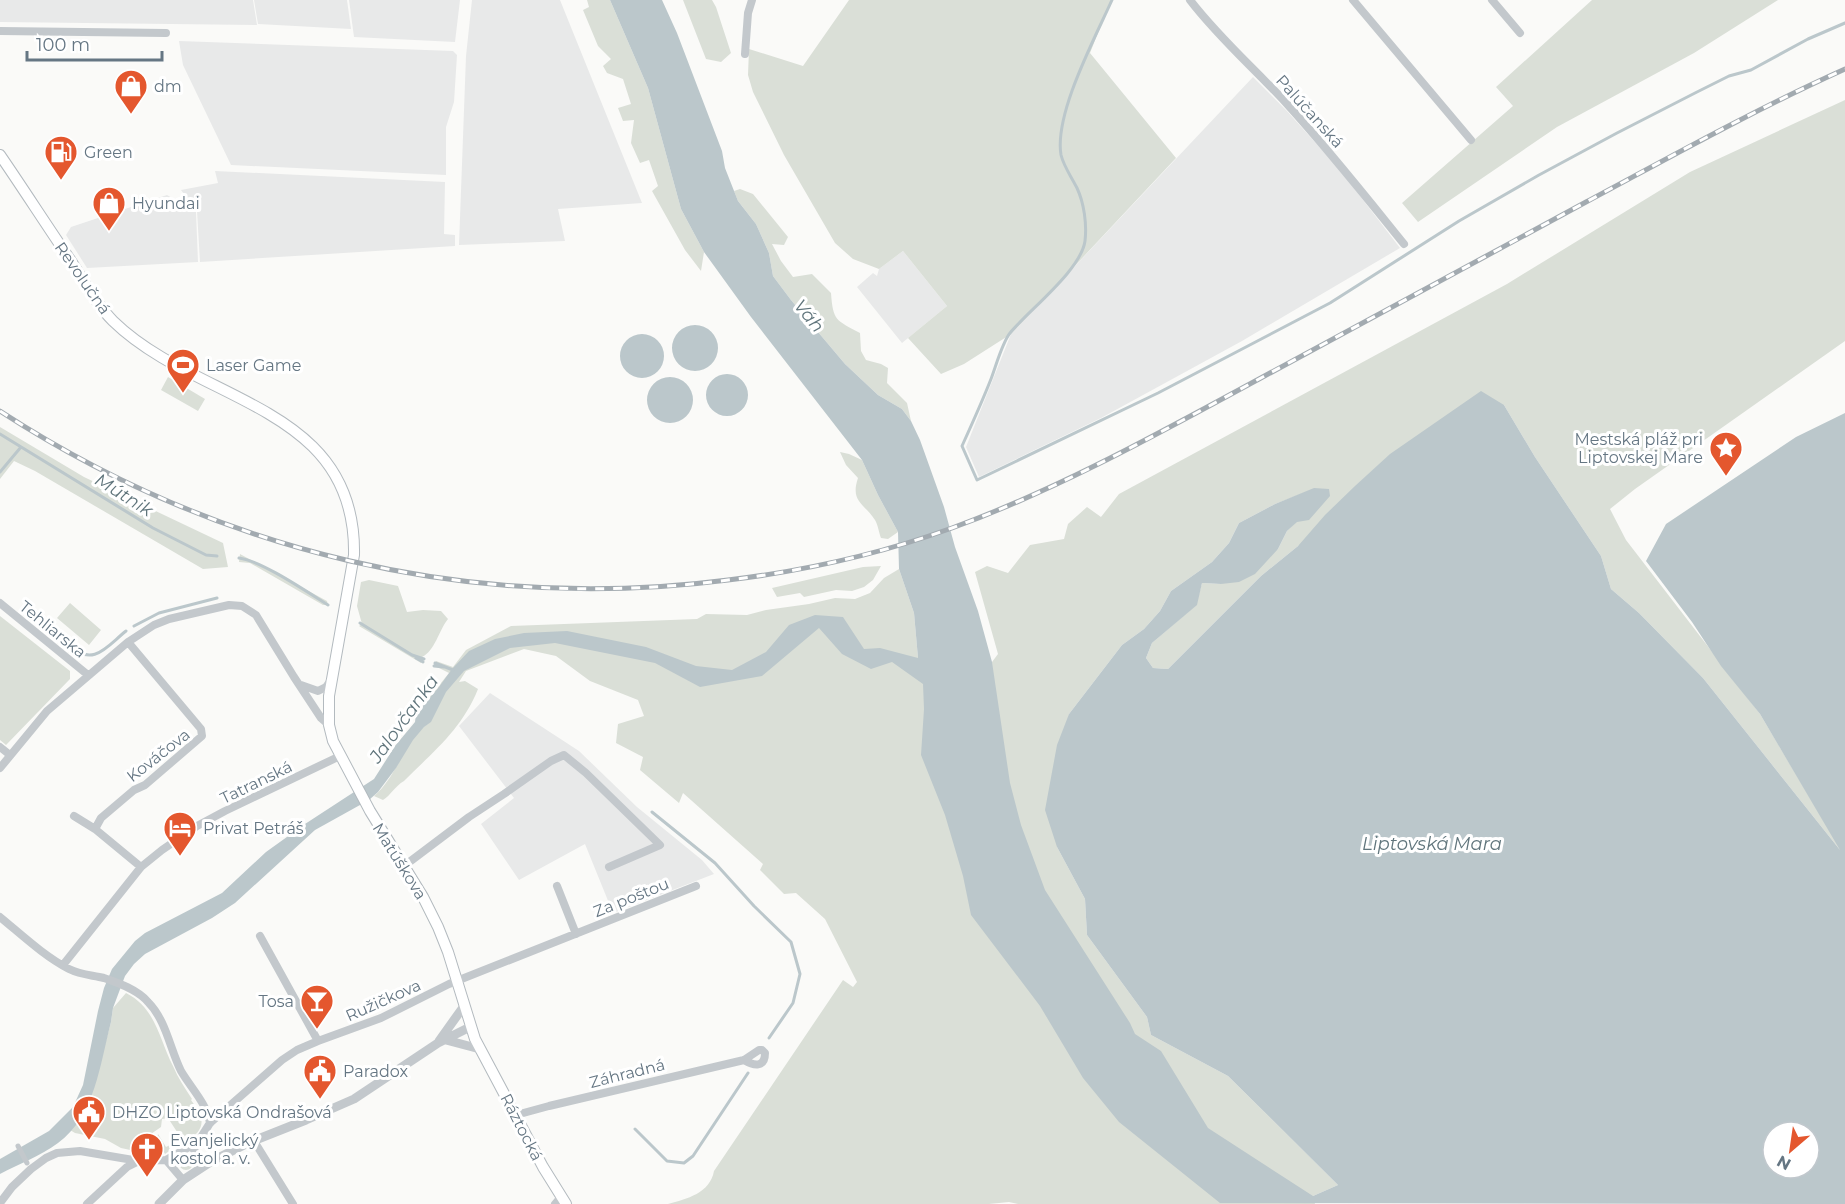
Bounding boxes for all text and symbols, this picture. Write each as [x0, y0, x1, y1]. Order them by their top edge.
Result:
scale bar [27, 24, 162, 62]
text: 100 m [36, 34, 90, 56]
shop icon: dm [113, 68, 149, 115]
street label: Palúčanská [1272, 71, 1347, 152]
place label: dm [154, 77, 182, 96]
fuel station icon: Green [43, 134, 79, 181]
place label: Green [84, 143, 133, 162]
shop icon: Hyundai [91, 185, 127, 232]
place label: Hyundai [132, 194, 200, 213]
street label: Revolučná [51, 238, 114, 318]
water label: Váh [789, 295, 829, 337]
sports icon: Laser Game [165, 347, 201, 394]
place label: Laser Game [206, 356, 301, 375]
place label: Mestská pláž pri Liptovskej Mare [1574, 430, 1703, 467]
place icon: Mestská pláž pri Liptovskej Mare [1708, 430, 1744, 477]
water label: Mútnik [91, 469, 158, 522]
street label: Tehliarska [16, 597, 90, 662]
water label: Jalovčanka [364, 671, 443, 768]
street label: Kováčova [123, 725, 194, 786]
street label: Tatranská [217, 757, 295, 808]
hotel icon: Privat Petráš [162, 810, 198, 857]
place label: Privat Petráš [203, 819, 304, 838]
street label: Matúškova [369, 820, 431, 903]
water label: Liptovská Mara [1362, 833, 1502, 855]
street label: Za poštou [591, 874, 672, 921]
street label: Ružičkova [343, 975, 424, 1026]
bar icon: Tosa [299, 983, 335, 1030]
place label: Tosa [258, 992, 294, 1011]
public building icon: Paradox [302, 1053, 338, 1100]
street label: Záhradná [587, 1055, 667, 1092]
place label: Paradox [343, 1062, 408, 1081]
street label: Ráztocká [497, 1090, 547, 1164]
public building icon: DHZO Liptovská Ondrašová [71, 1094, 107, 1141]
place label: DHZO Liptovská Ondrašová [112, 1103, 332, 1122]
north arrow [1761, 1120, 1821, 1180]
church icon: Evanjelický kostol a. v. [129, 1131, 165, 1178]
place label: Evanjelický kostol a. v. [170, 1131, 259, 1168]
text: N [1774, 1151, 1794, 1174]

